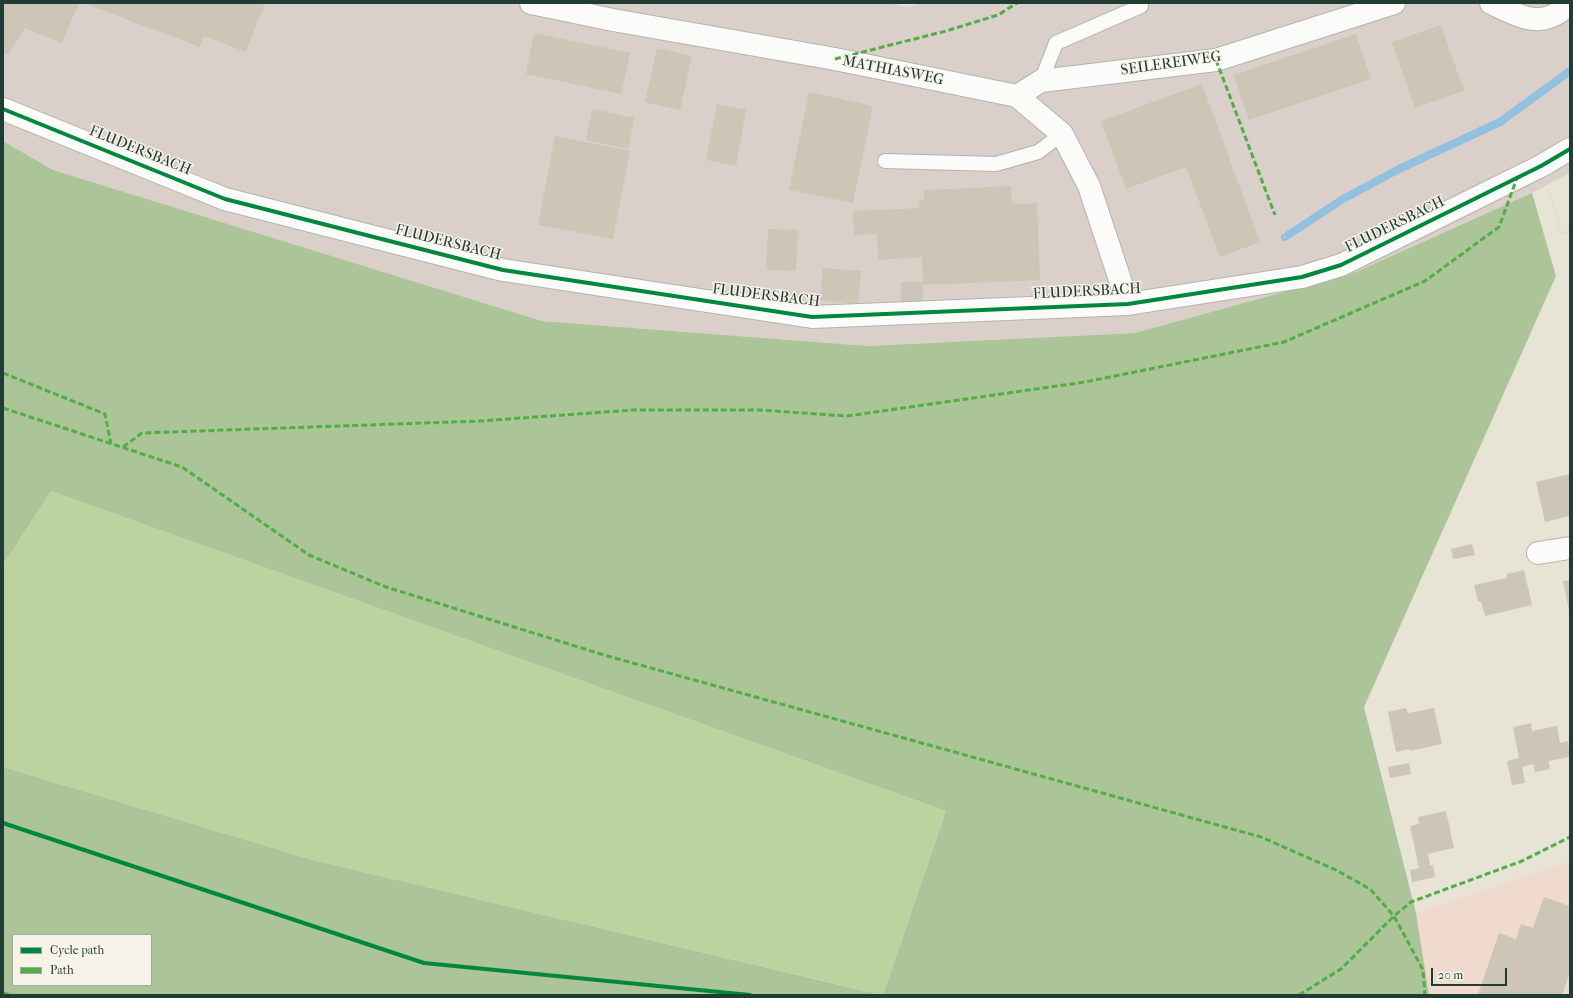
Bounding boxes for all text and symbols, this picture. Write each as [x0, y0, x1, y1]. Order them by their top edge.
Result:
street label: SEILEREIWEG [1120, 48, 1222, 80]
street label: MATHIASWEG [841, 52, 945, 90]
street label: FLUDERSBACH [86, 122, 194, 180]
street label: FLUDERSBACH [1342, 193, 1448, 257]
street label: FLUDERSBACH [393, 221, 503, 265]
street label: FLUDERSBACH [711, 280, 821, 312]
street label: FLUDERSBACH [1032, 280, 1142, 304]
legend [12, 934, 152, 986]
text: Cycle path [50, 943, 104, 957]
scale bar [1433, 960, 1509, 986]
text: Path [50, 963, 74, 977]
text: 20 m [1438, 968, 1463, 982]

